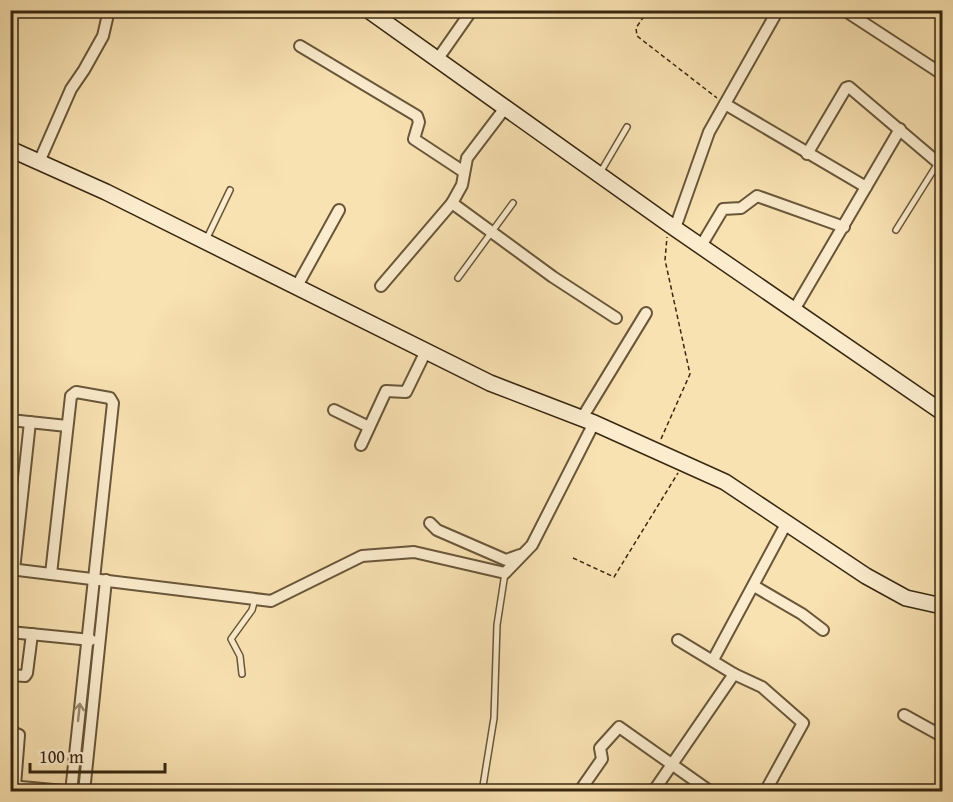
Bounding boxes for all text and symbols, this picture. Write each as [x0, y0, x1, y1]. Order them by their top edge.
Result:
one-way arrow [74, 703, 85, 723]
scale bar [30, 736, 165, 774]
text: 100 m [39, 743, 84, 770]

